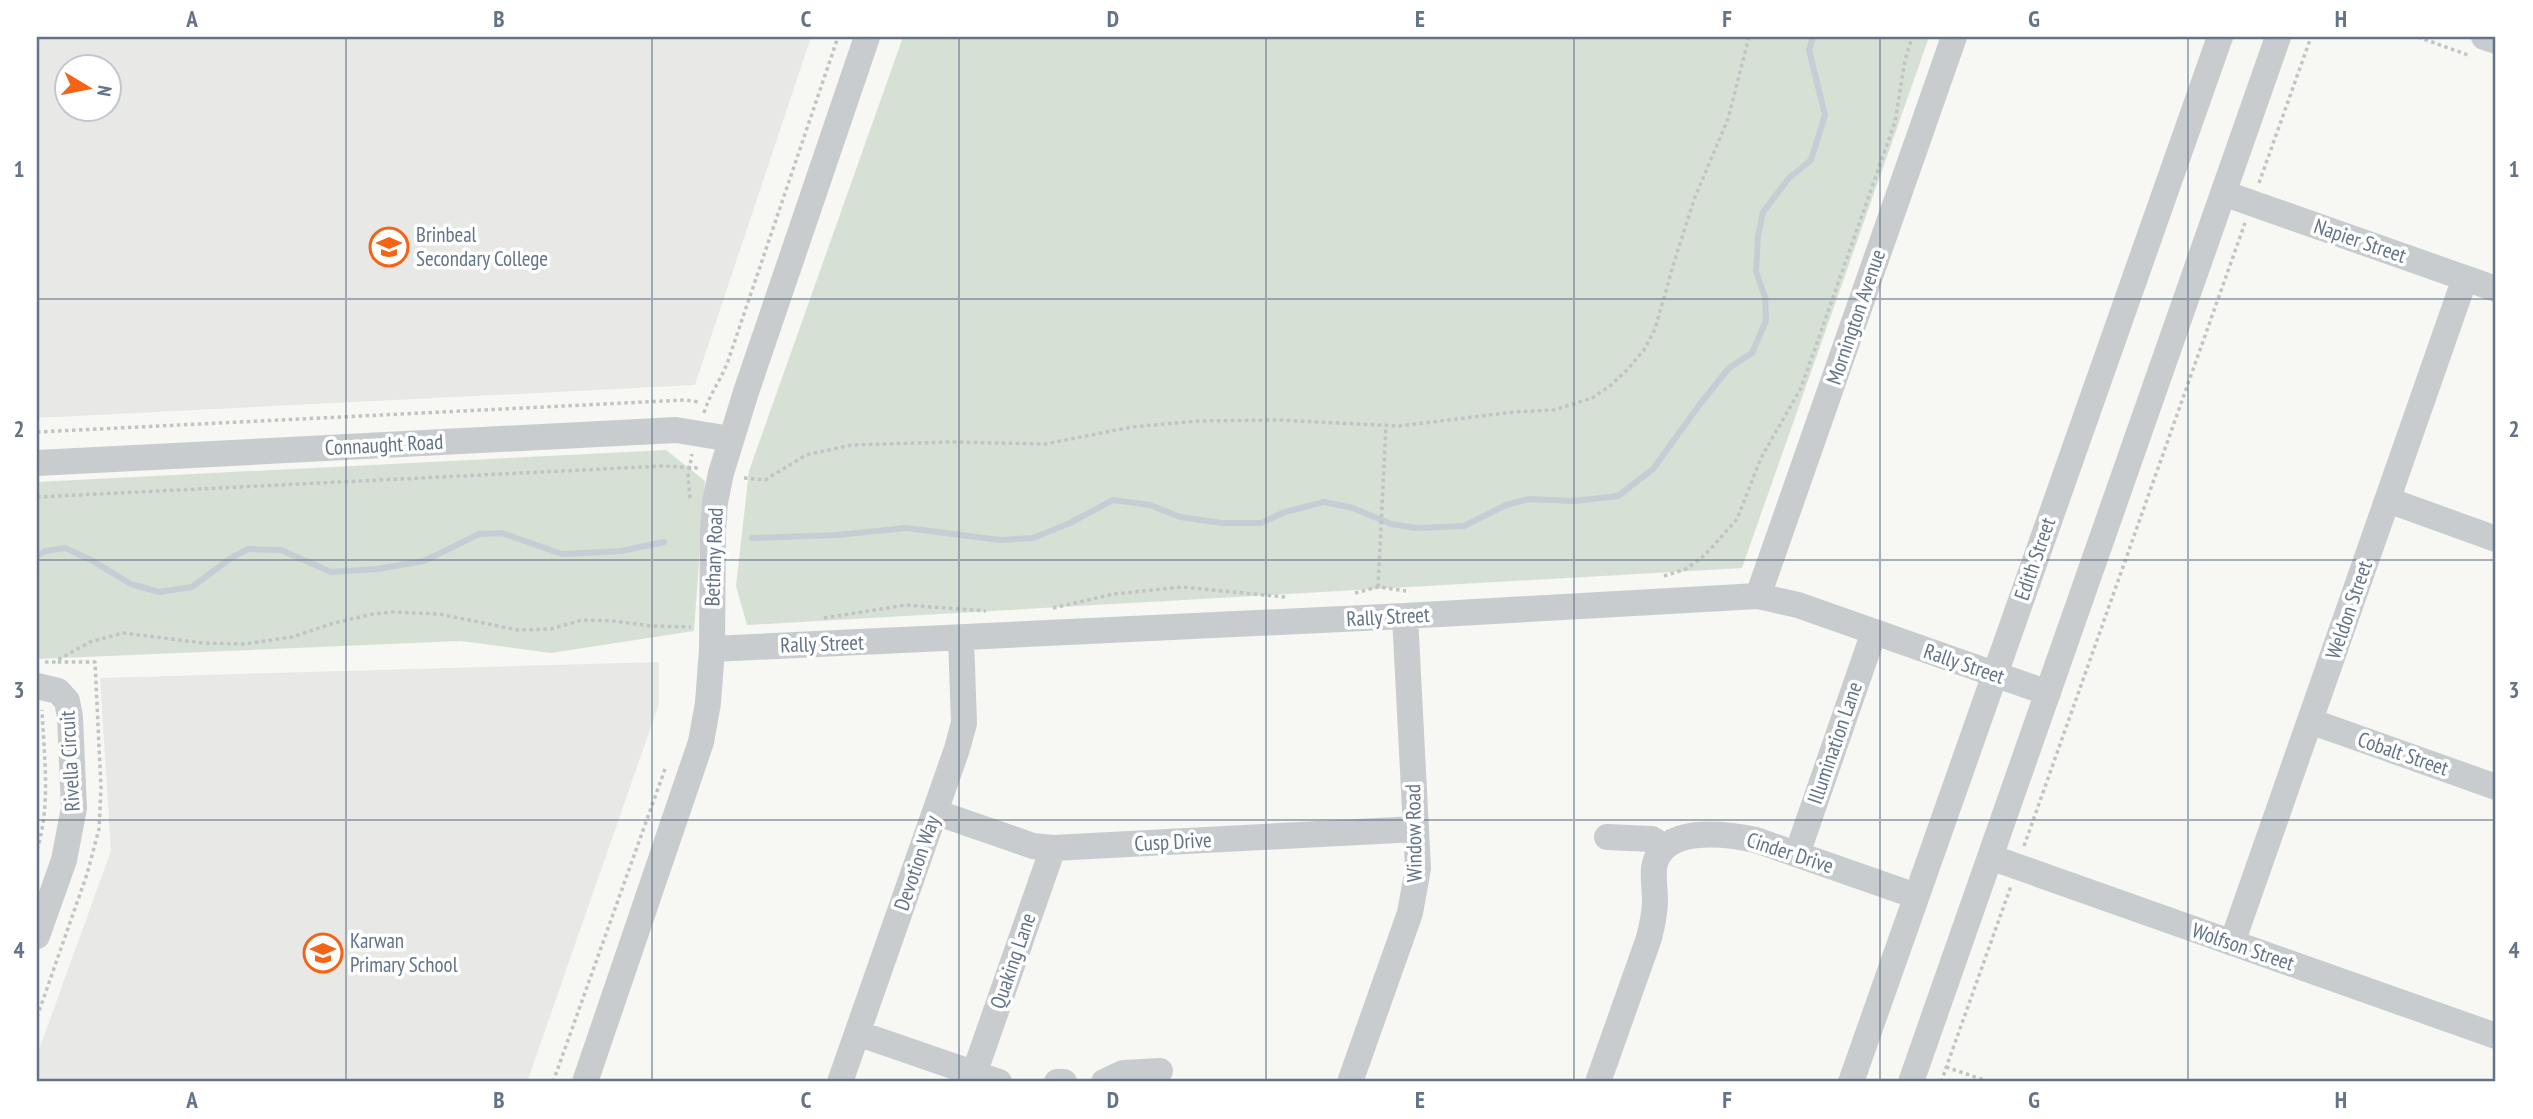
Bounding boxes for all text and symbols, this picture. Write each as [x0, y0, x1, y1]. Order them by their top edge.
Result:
text: A [185, 4, 198, 33]
text: B [493, 4, 505, 33]
text: C [801, 4, 812, 33]
text: D [1107, 4, 1119, 33]
text: E [1415, 4, 1425, 33]
text: F [1722, 4, 1732, 33]
text: G [2028, 4, 2040, 33]
text: H [2335, 4, 2347, 33]
north arrow [52, 52, 122, 122]
text: N [92, 84, 117, 98]
text: 1 [14, 154, 25, 183]
text: 1 [2509, 154, 2520, 183]
street label: Napier Street [2311, 212, 2410, 269]
place label: Brinbeal Secondary College [416, 221, 548, 272]
school or university icon: Brinbeal Secondary College [368, 226, 410, 268]
street label: Mornington Avenue [1820, 246, 1891, 388]
text: 2 [14, 414, 25, 443]
text: 2 [2509, 414, 2520, 443]
street label: Connaught Road [324, 428, 444, 461]
street label: Bethany Road [698, 507, 729, 607]
street label: Edith Street [2008, 514, 2061, 604]
street label: Weldon Street [2319, 557, 2378, 663]
street label: Rally Street [1346, 601, 1431, 632]
street label: Rally Street [780, 629, 864, 658]
street label: Rally Street [1920, 637, 2008, 690]
text: 3 [14, 675, 25, 704]
text: 3 [2509, 675, 2520, 704]
street label: Illumination Lane [1801, 678, 1868, 807]
street label: Rivella Circuit [53, 710, 86, 812]
street label: Cobalt Street [2354, 725, 2452, 782]
street label: Window Road [1399, 784, 1428, 882]
street label: Devotion Way [888, 812, 945, 914]
street label: Cusp Drive [1134, 826, 1212, 857]
street label: Cinder Drive [1743, 826, 1837, 879]
street label: Quaking Lane [984, 910, 1041, 1012]
street label: Wolfson Street [2189, 917, 2298, 977]
place label: Karwan Primary School [350, 927, 458, 978]
school or university icon: Karwan Primary School [302, 932, 344, 974]
text: 4 [14, 935, 25, 964]
text: 4 [2509, 935, 2520, 964]
text: A [185, 1085, 198, 1114]
text: B [493, 1085, 505, 1114]
text: C [801, 1085, 812, 1114]
text: D [1107, 1085, 1119, 1114]
text: E [1415, 1085, 1425, 1114]
text: F [1722, 1085, 1732, 1114]
text: G [2028, 1085, 2040, 1114]
text: H [2335, 1085, 2347, 1114]

